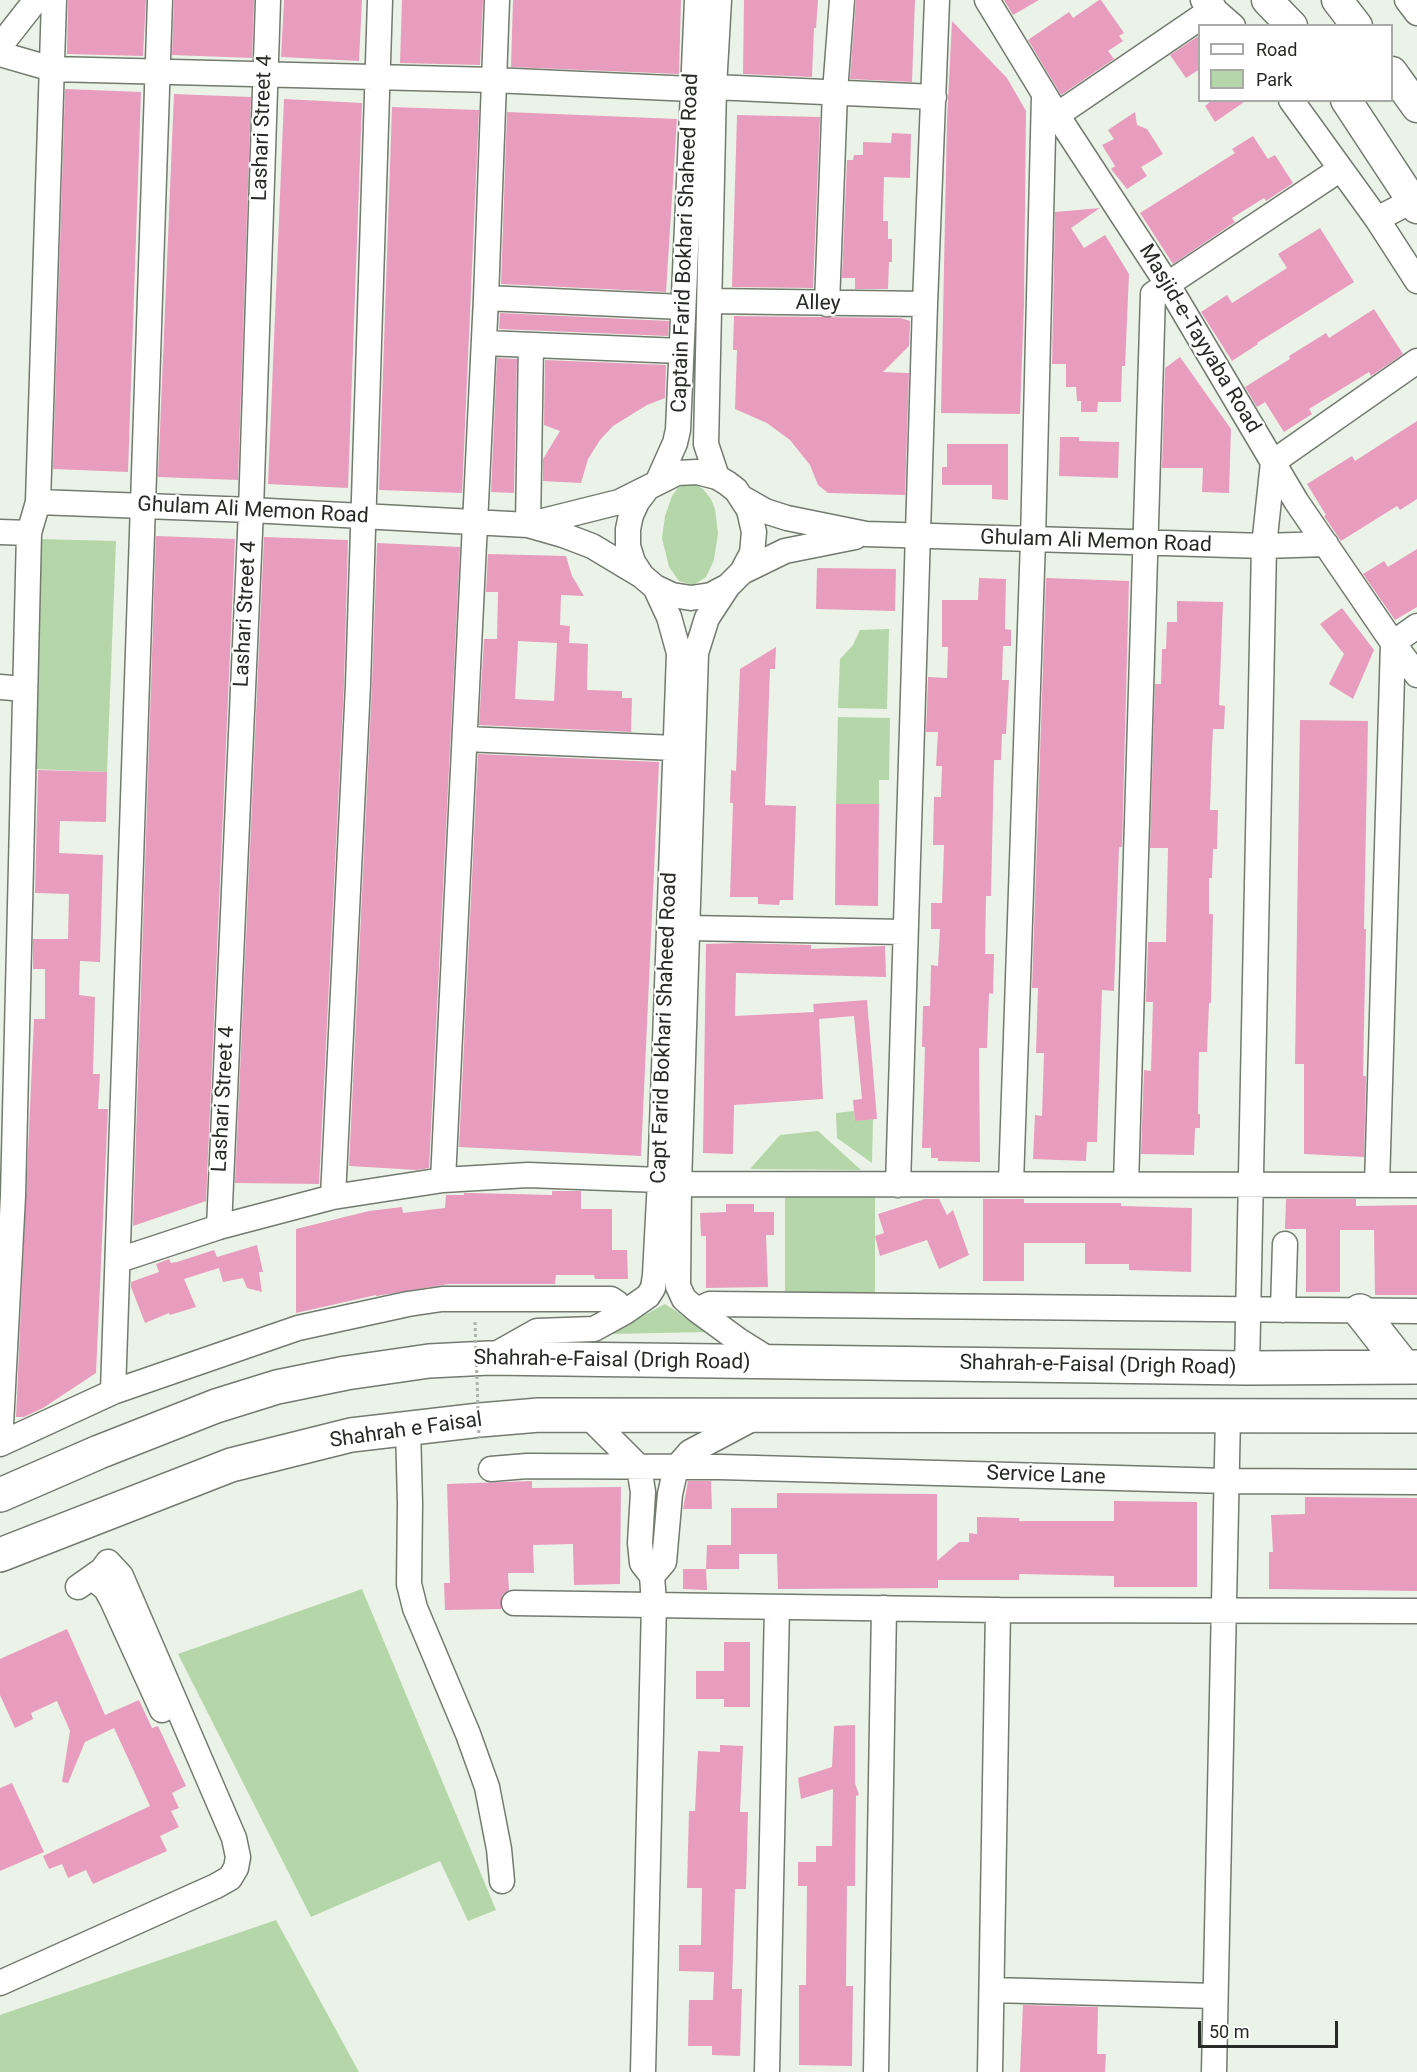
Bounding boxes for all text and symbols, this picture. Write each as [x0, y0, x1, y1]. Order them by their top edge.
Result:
legend [1198, 24, 1393, 102]
text: Road [1256, 39, 1297, 60]
street label: Lashari Street 4 [248, 54, 278, 202]
text: Park [1256, 69, 1292, 90]
street label: Captain Farid Bokhari Shaheed Road [667, 73, 705, 413]
street label: Masjid-e-Tayyaba Road [1133, 240, 1265, 438]
street label: Alley [795, 291, 841, 317]
street label: Ghulam Ali Memon Road [137, 492, 369, 530]
street label: Ghulam Ali Memon Road [980, 525, 1212, 559]
street label: Lashari Street 4 [230, 540, 262, 688]
street label: Capt Farid Bokhari Shaheed Road [647, 872, 683, 1184]
street label: Lashari Street 4 [208, 1025, 240, 1173]
street label: Shahrah-e-Faisal (Drigh Road) [473, 1346, 751, 1376]
street label: Shahrah-e-Faisal (Drigh Road) [959, 1351, 1237, 1381]
street label: Shahrah e Faisal [328, 1408, 484, 1454]
street label: Service Lane [986, 1461, 1106, 1491]
scale bar [1201, 2009, 1340, 2047]
text: 50 m [1209, 2021, 1249, 2042]

